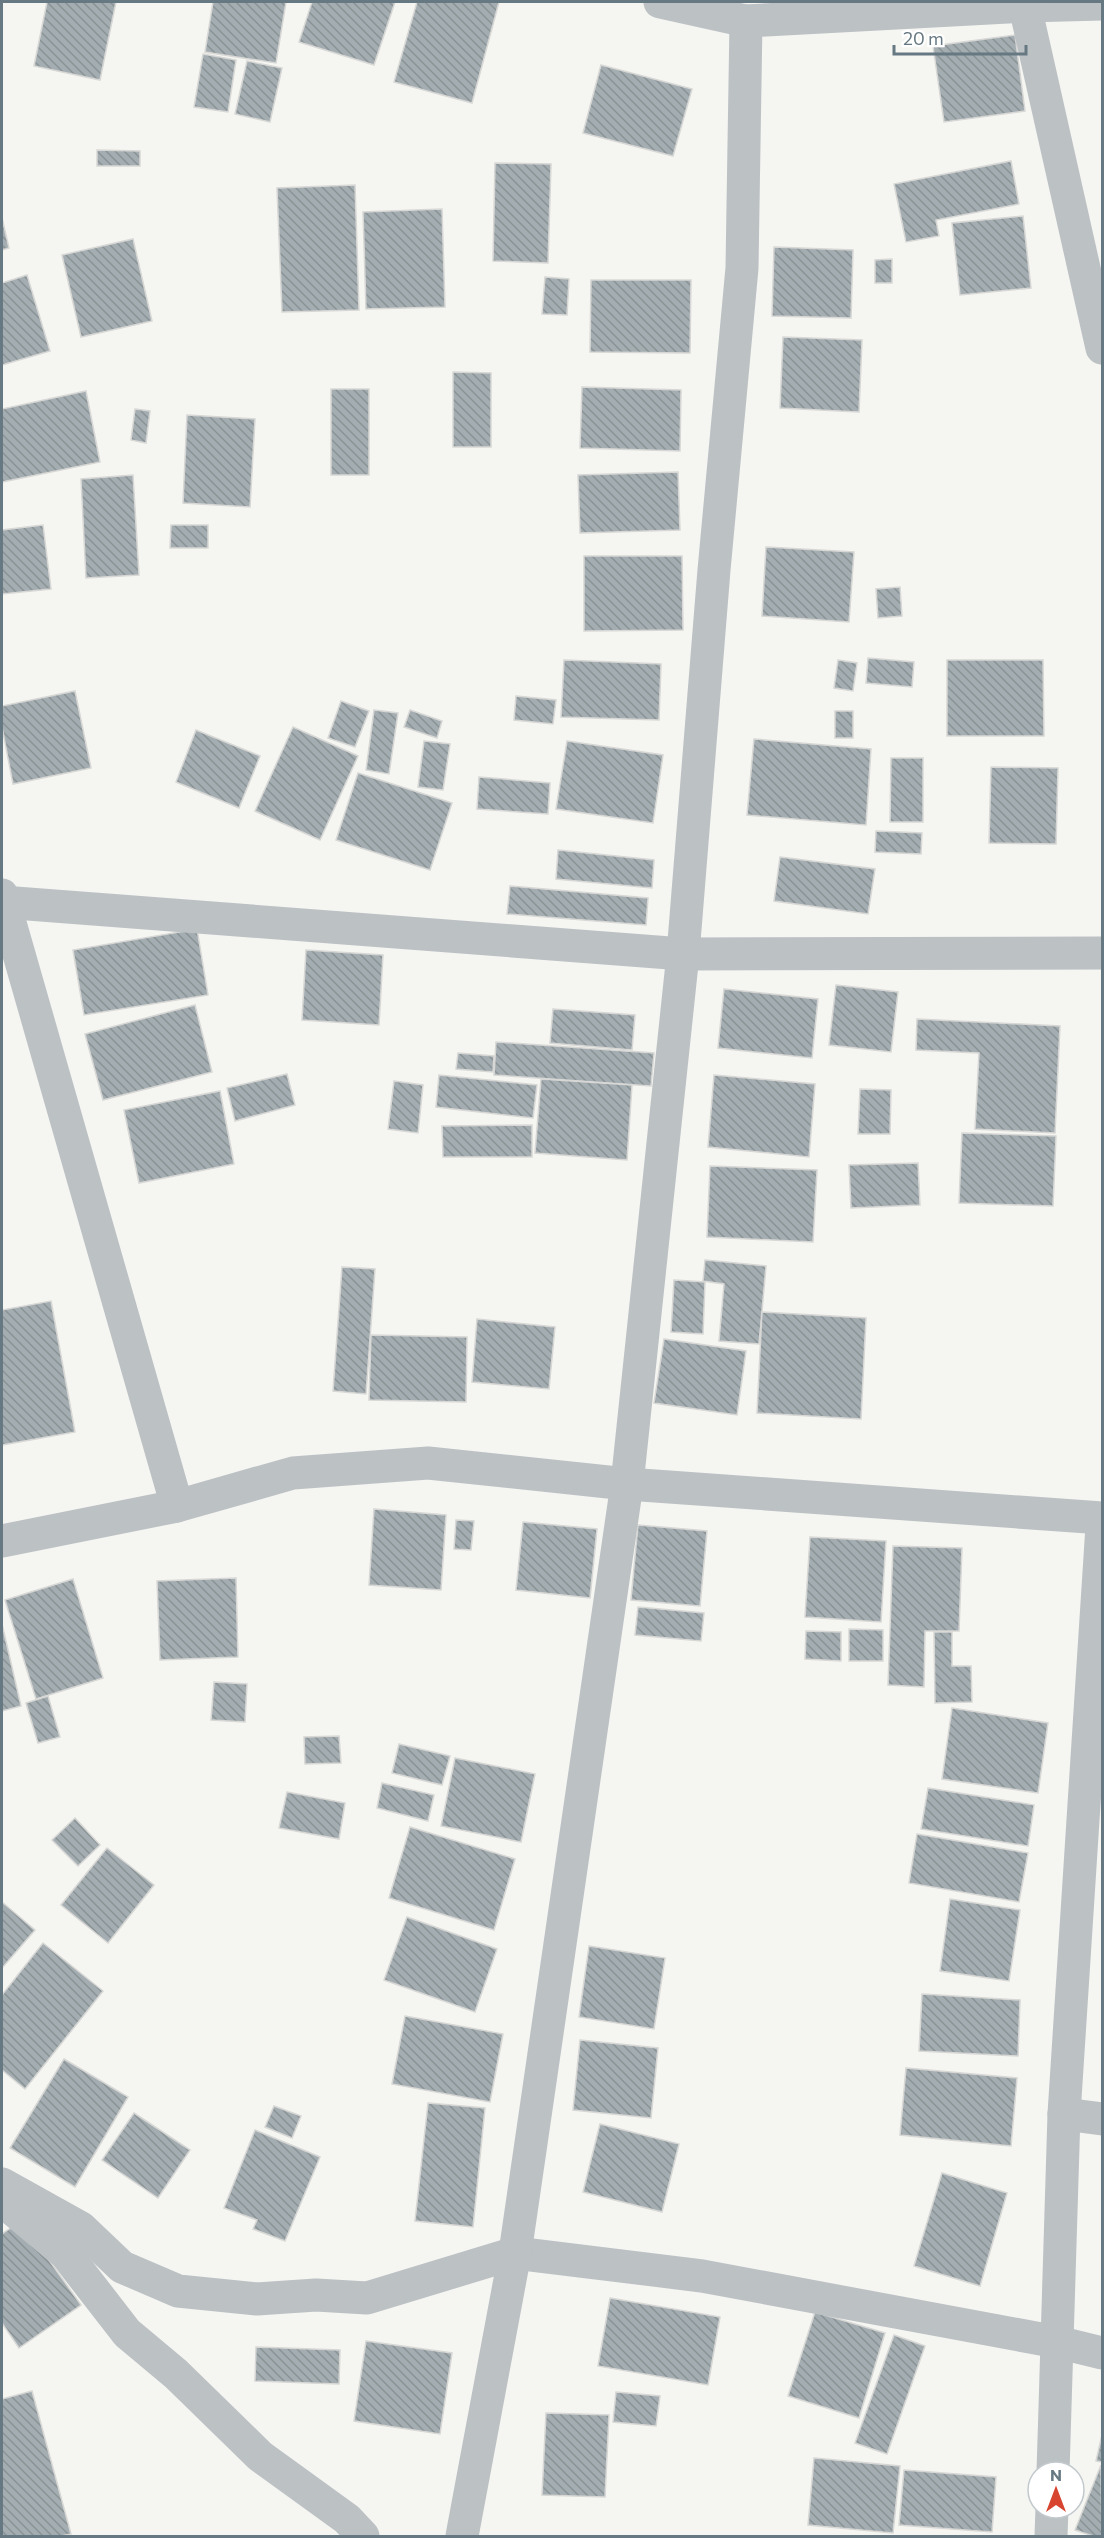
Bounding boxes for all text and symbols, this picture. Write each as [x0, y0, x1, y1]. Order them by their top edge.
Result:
scale bar [894, 18, 1026, 56]
text: 20 m [903, 27, 944, 49]
north arrow [1026, 2460, 1086, 2520]
text: N [1050, 2465, 1062, 2484]

